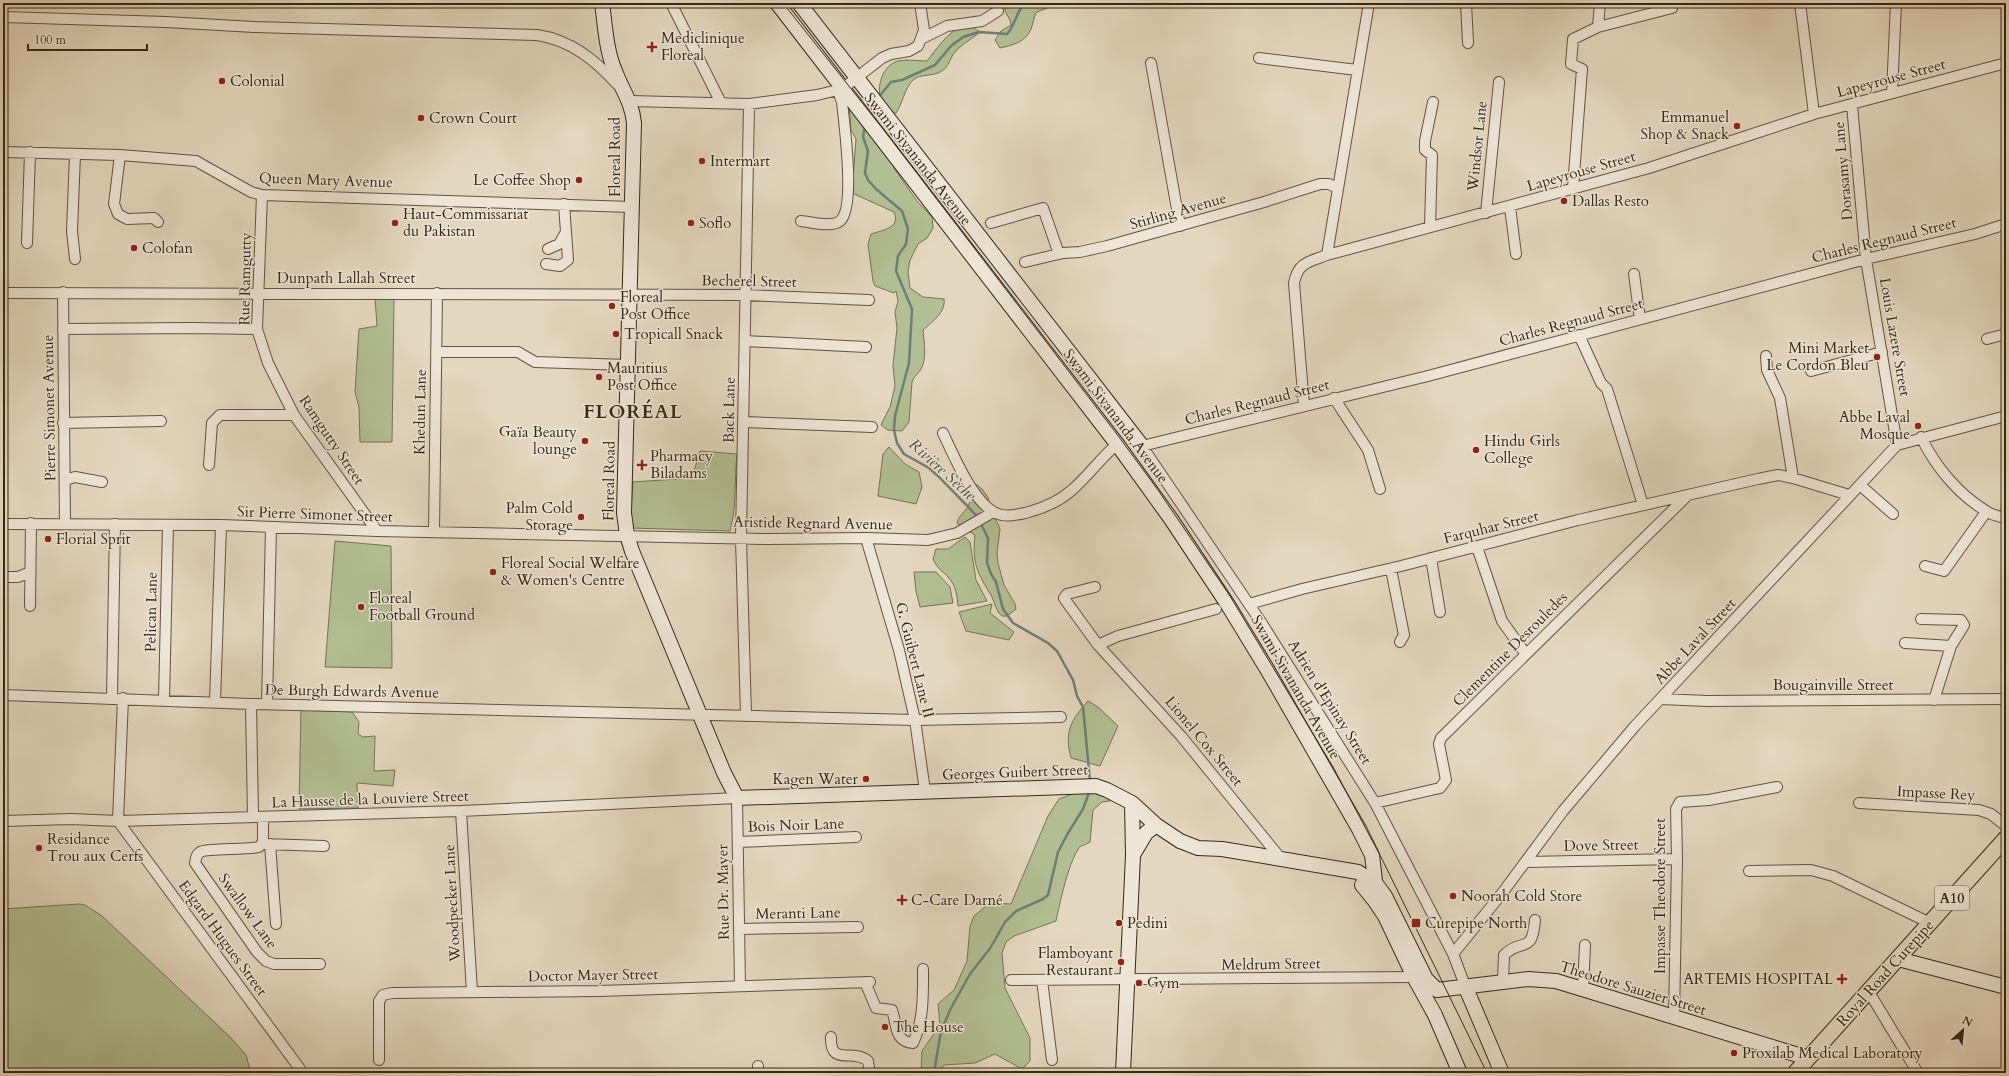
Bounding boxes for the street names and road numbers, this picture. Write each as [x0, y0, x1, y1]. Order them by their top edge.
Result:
street label: Lapeyrouse Street [1834, 54, 1948, 102]
street label: Swami Sivananda Avenue [860, 88, 976, 230]
street label: Windsor Lane [1462, 100, 1492, 193]
street label: Floreal Road [605, 117, 625, 197]
street label: Dorasamy Lane [1829, 120, 1857, 221]
street label: Lapeyrouse Street [1524, 146, 1638, 196]
street label: Queen Mary Avenue [259, 168, 394, 192]
street label: Stirling Avenue [1127, 188, 1229, 234]
street label: Charles Regnaud Street [1810, 212, 1959, 268]
street label: Rue Ramgutty [234, 232, 256, 326]
street label: Dunpath Lallah Street [277, 268, 415, 288]
street label: Becherel Street [701, 270, 797, 292]
street label: Louis Lazere Street [1875, 276, 1915, 398]
street label: Charles Regnaud Street [1497, 293, 1645, 351]
street label: Pierre Simonet Avenue [38, 334, 60, 482]
street label: Swami Sivananda Avenue [1059, 345, 1173, 487]
street label: Khedun Lane [409, 369, 431, 455]
street label: Charles Regnaud Street [1183, 374, 1332, 430]
street label: Back Lane [718, 376, 740, 443]
street label: Ramgutty Street [295, 391, 369, 489]
street label: Floreal Road [598, 441, 620, 521]
street label: Sir Pierre Simonet Street [237, 501, 393, 527]
street label: Farquhar Street [1441, 505, 1541, 548]
street label: Aristide Regnard Avenue [733, 512, 893, 534]
street label: Pelican Lane [140, 571, 162, 652]
street label: Clementine Desrouledes [1448, 587, 1572, 711]
street label: Abbe Laval Street [1650, 593, 1740, 688]
street label: G. Guibert Lane II [891, 600, 939, 720]
street label: Swami Sivananda Avenue [1246, 611, 1346, 763]
street label: Adrien d'Epinay Street [1283, 636, 1377, 768]
street label: Bougainville Street [1773, 675, 1894, 695]
street label: De Burgh Edwards Avenue [265, 679, 440, 703]
street label: Lionel Cox Street [1160, 692, 1248, 790]
street label: Georges Guibert Street [942, 759, 1089, 785]
street label: Impasse Rey [1896, 781, 1976, 805]
street label: La Hausse de la Louviere Street [271, 786, 469, 812]
street label: Bois Noir Lane [747, 813, 845, 837]
street label: Impasse Theodore Street [1650, 818, 1670, 974]
street label: Dove Street [1563, 834, 1639, 856]
street label: Rue Dr. Mayer [712, 843, 734, 940]
street label: Woodpecker Lane [439, 844, 465, 963]
street label: Swallow Lane [214, 869, 282, 953]
street label: Edgard Hugues Street [174, 876, 272, 1000]
road number: A10 [1935, 886, 1969, 910]
street label: Meranti Lane [755, 902, 841, 924]
street label: Royal Road Curepipe [1832, 915, 1938, 1030]
street label: Meldrum Street [1221, 953, 1321, 975]
street label: Theodore Sauzier Street [1557, 956, 1709, 1020]
street label: Doctor Mayer Street [528, 964, 659, 986]

